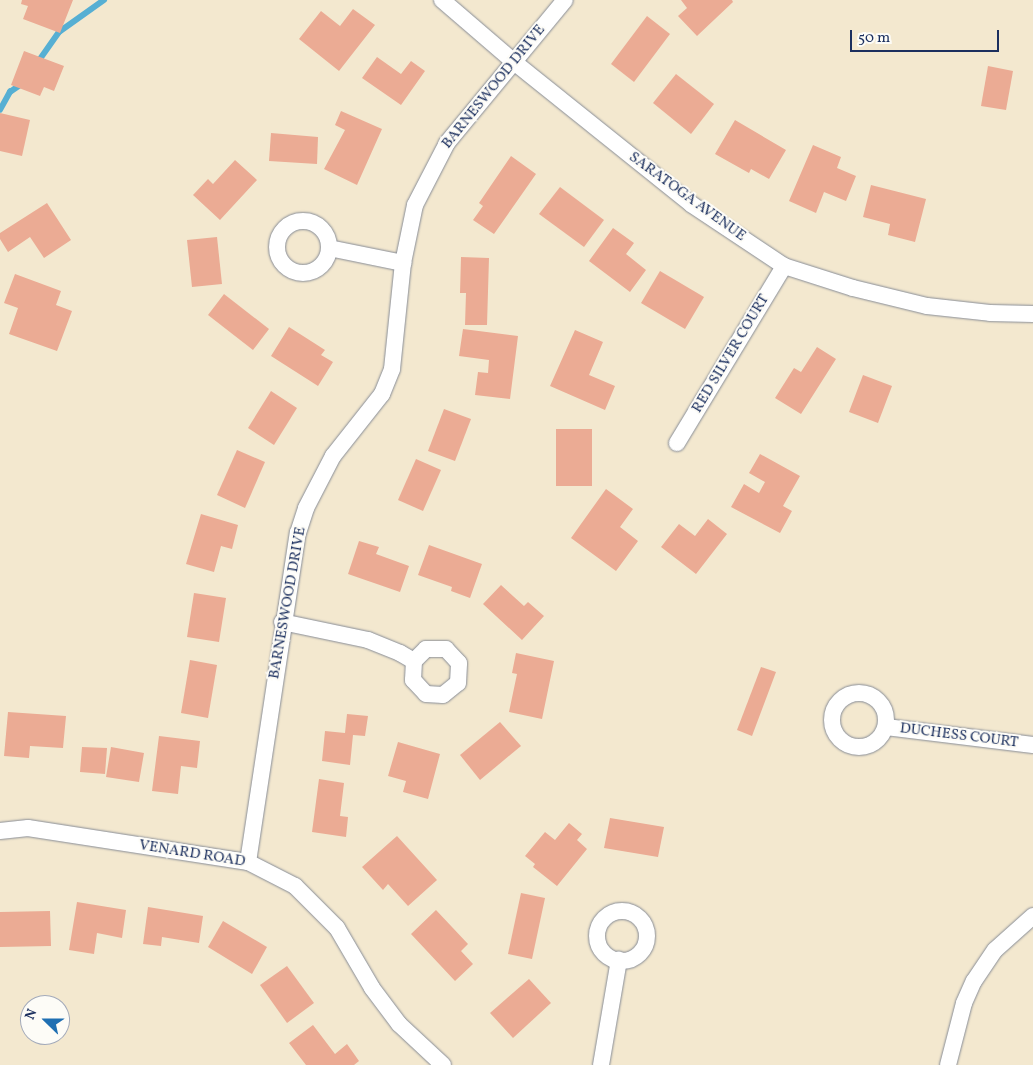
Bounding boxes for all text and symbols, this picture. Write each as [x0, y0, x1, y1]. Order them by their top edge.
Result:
scale bar [853, 20, 1002, 52]
street label: BARNESWOOD DRIVE [438, 21, 550, 153]
text: 50 m [858, 28, 890, 49]
street label: SARATOGA AVENUE [625, 149, 749, 245]
street label: RED SILVER COURT [689, 292, 773, 416]
street label: BARNESWOOD DRIVE [266, 525, 310, 681]
street label: DUCHESS COURT [899, 720, 1019, 752]
street label: VENARD ROAD [138, 837, 246, 871]
north arrow [20, 995, 70, 1045]
text: N [21, 1006, 42, 1023]

